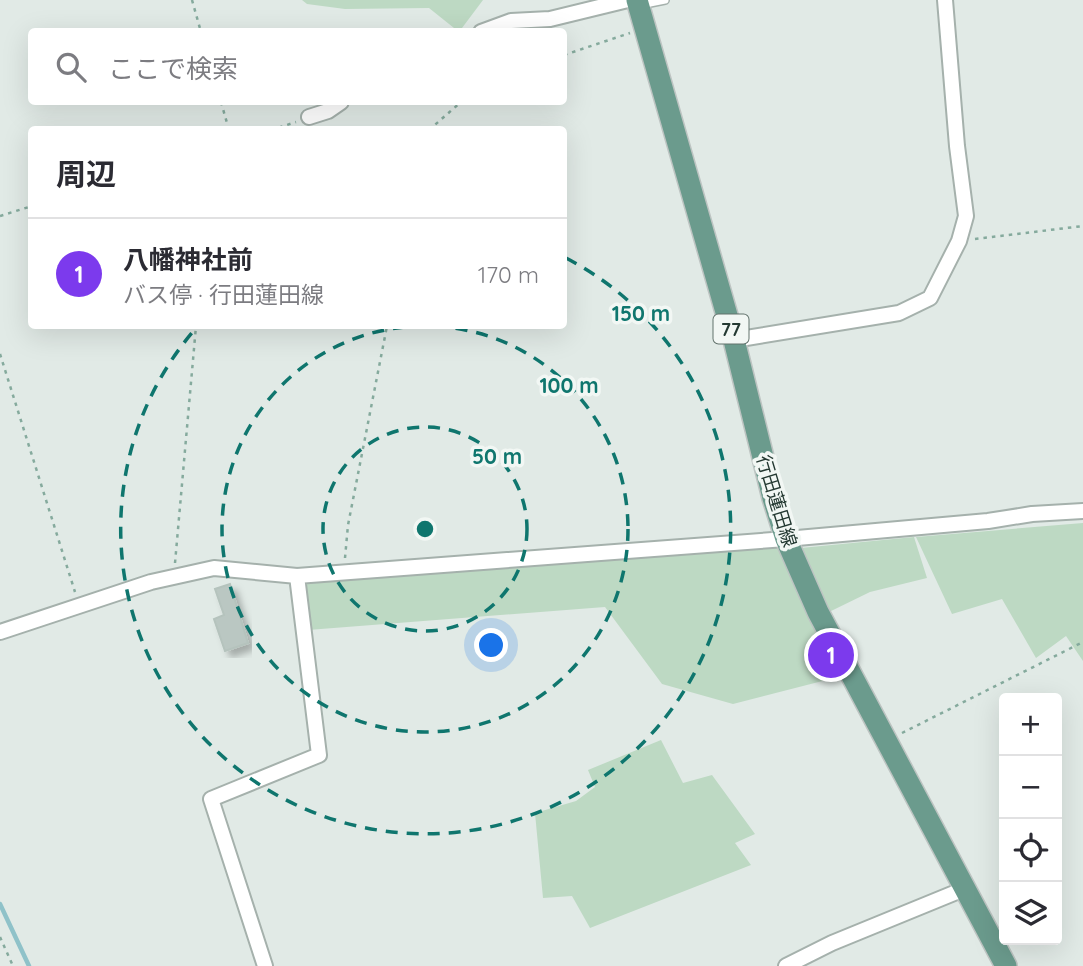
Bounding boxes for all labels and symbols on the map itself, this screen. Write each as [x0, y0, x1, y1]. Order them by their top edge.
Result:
text: 150 m [612, 300, 670, 326]
road number: 77 [714, 314, 748, 344]
text: 100 m [539, 372, 599, 398]
text: 50 m [472, 443, 522, 469]
street label: 行田蓮田線 [752, 452, 802, 550]
centre of rings [413, 517, 437, 541]
your location [474, 628, 508, 662]
pin: 1 [808, 629, 854, 681]

